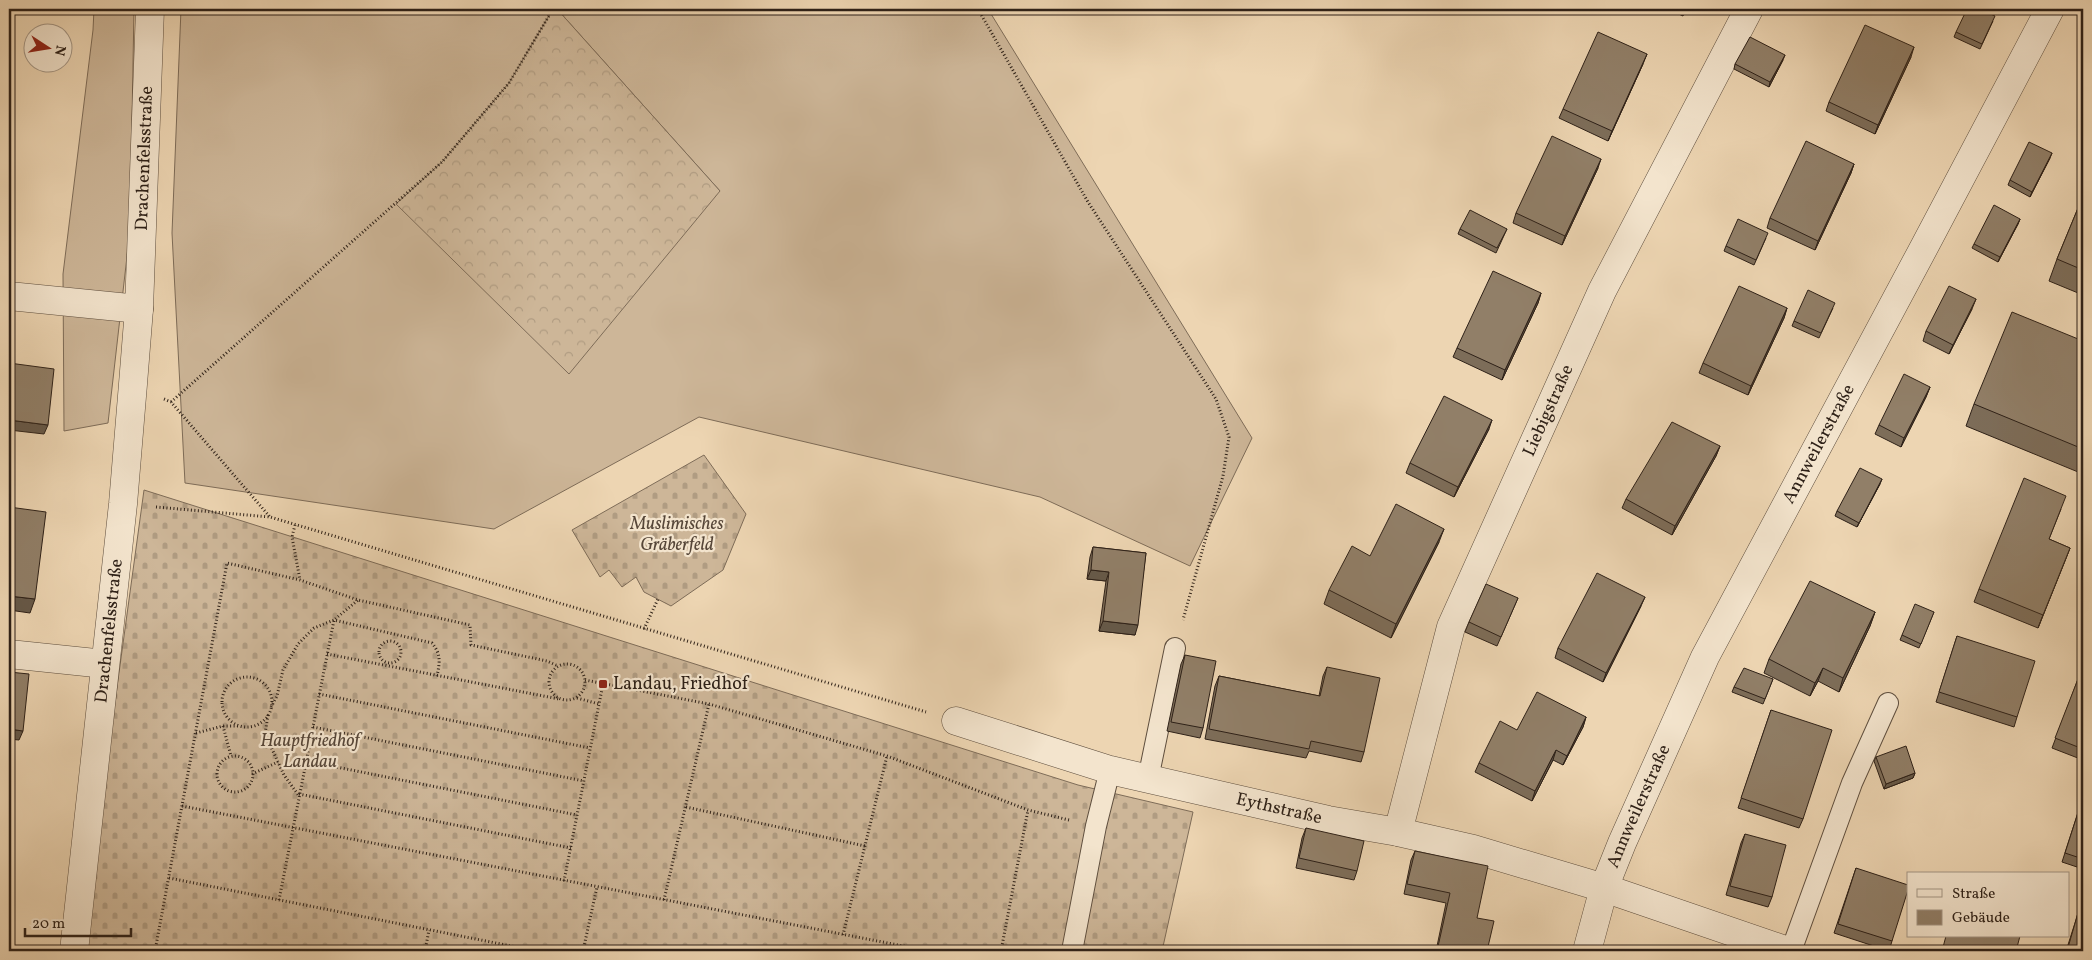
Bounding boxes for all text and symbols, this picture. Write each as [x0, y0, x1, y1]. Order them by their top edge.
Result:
north arrow [22, 22, 72, 72]
text: N [49, 43, 70, 57]
street label: Drachenfelsstraße [129, 86, 160, 231]
street label: Liebigstraße [1517, 361, 1580, 461]
street label: Annweilerstraße [1777, 380, 1861, 508]
park label: Muslimisches Gräberfeld [629, 512, 724, 558]
street label: Drachenfelsstraße [89, 557, 129, 704]
place label: Landau, Friedhof [613, 672, 750, 697]
marker: Landau, Friedhof [597, 678, 609, 690]
park label: Hauptfriedhof Landau [260, 729, 363, 775]
street label: Annweilerstraße [1601, 741, 1677, 872]
street label: Eythstraße [1234, 787, 1324, 831]
legend [1907, 872, 2070, 938]
text: Straße [1952, 884, 1995, 905]
scale bar [25, 905, 131, 937]
text: Gebäude [1952, 908, 2010, 929]
text: 20 m [32, 914, 65, 935]

